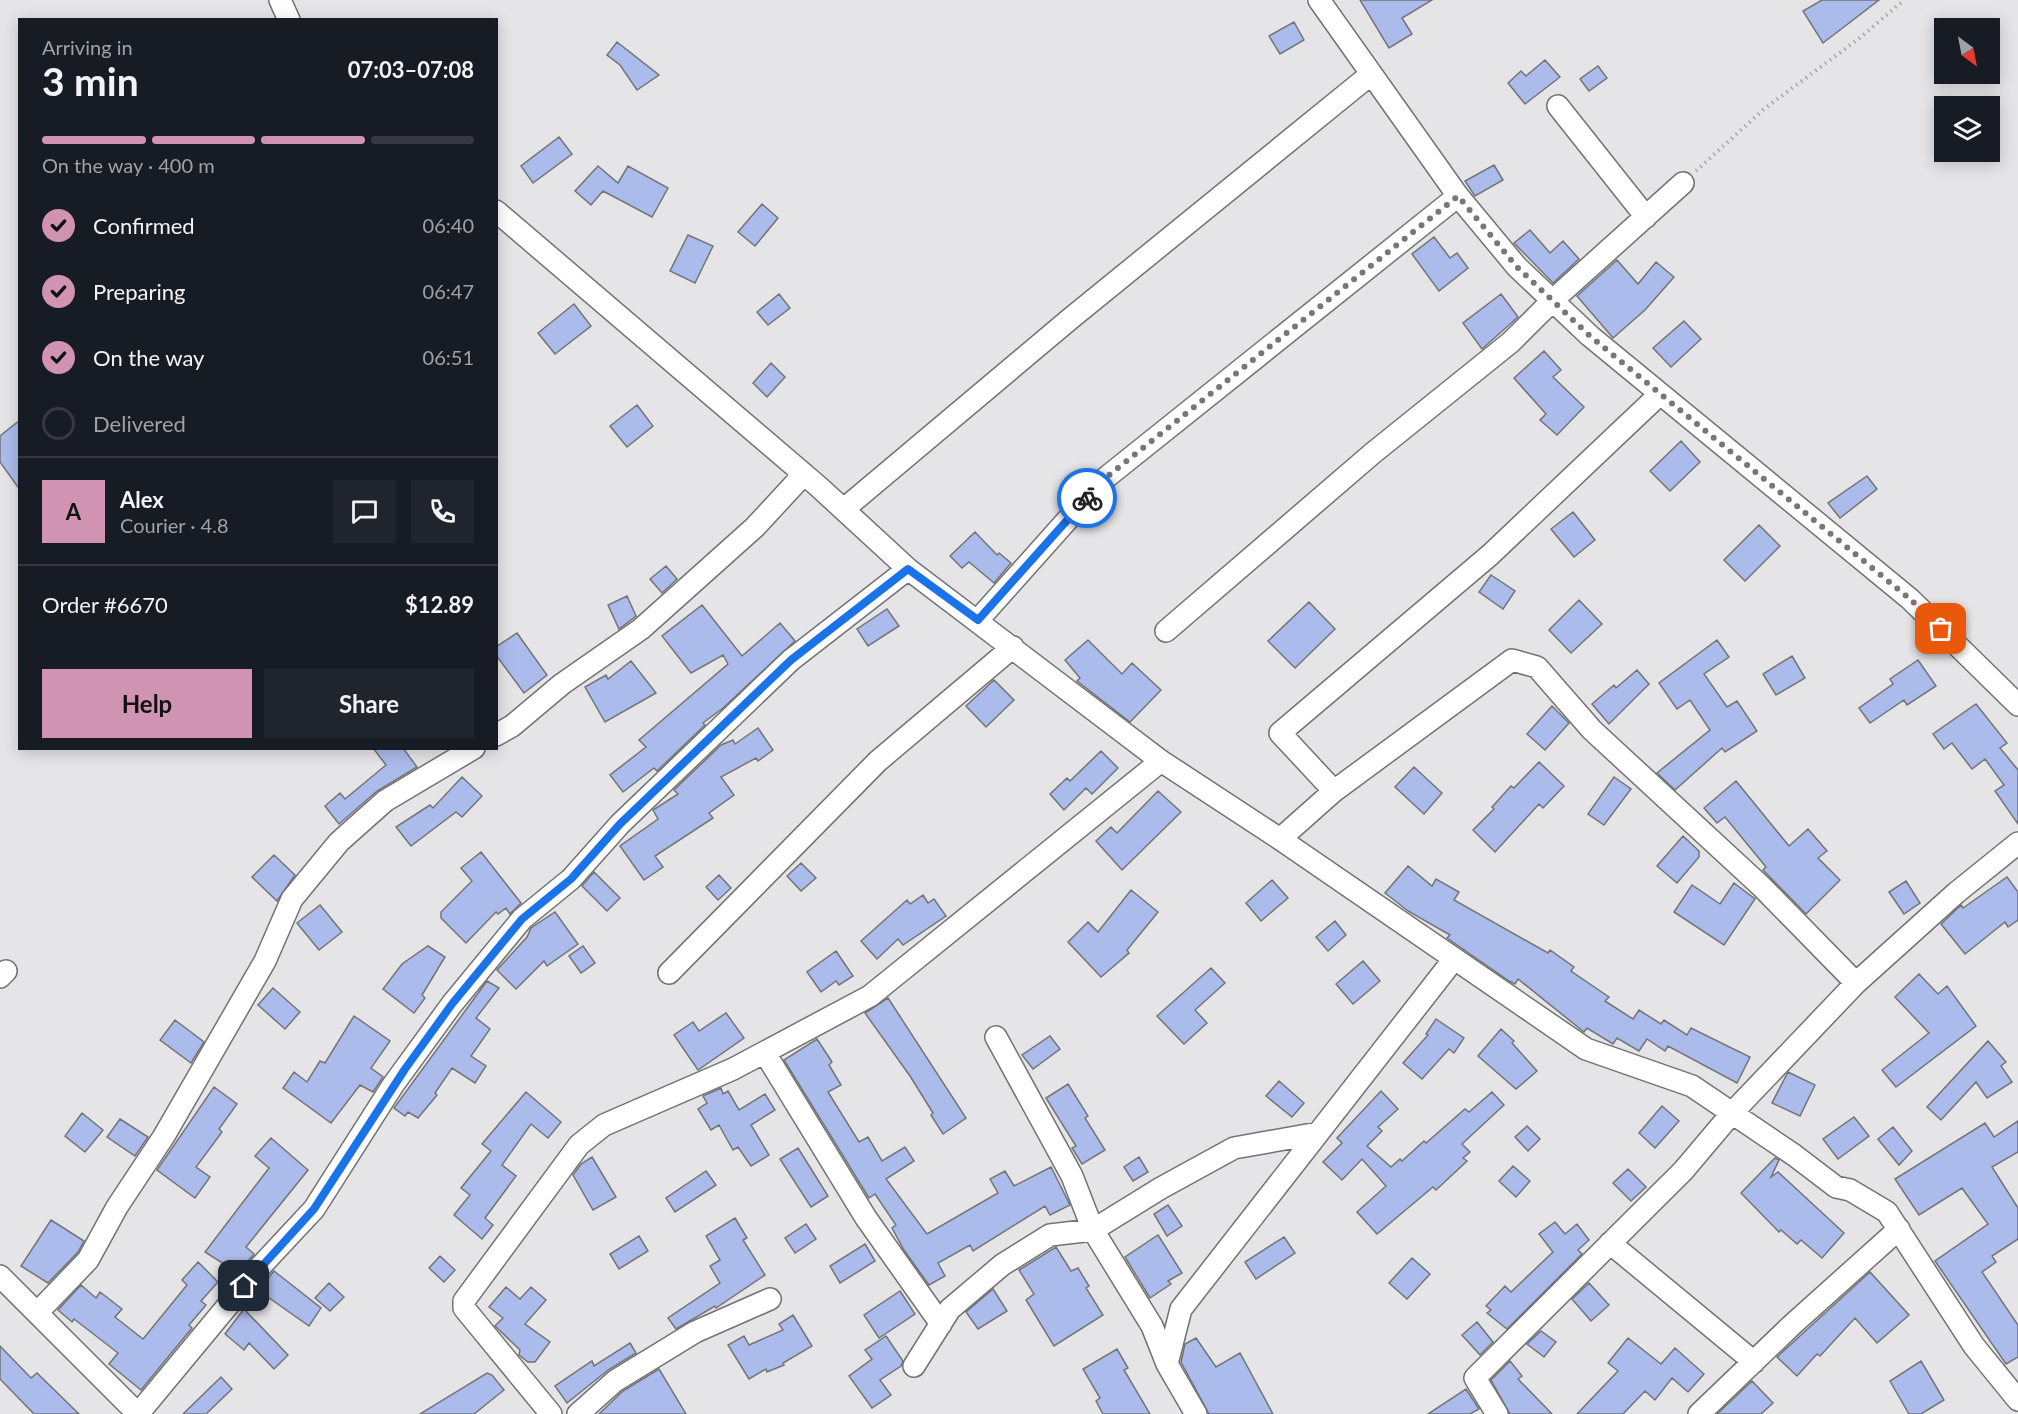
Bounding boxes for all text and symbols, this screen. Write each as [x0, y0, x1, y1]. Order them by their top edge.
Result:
north arrow [1934, 18, 2000, 84]
map controls [1934, 18, 2000, 162]
text: Arriving in [42, 35, 133, 59]
text: 07:03–07:08 [348, 56, 474, 83]
text: 3 min [42, 58, 139, 104]
button: layers [1934, 96, 2000, 162]
text: On the way · 400 m [42, 153, 215, 177]
icon: check [42, 209, 75, 242]
text: Confirmed [93, 212, 195, 239]
text: 06:40 [423, 213, 474, 237]
icon: check [42, 275, 75, 308]
text: Preparing [93, 278, 185, 305]
text: 06:47 [423, 279, 474, 303]
icon: check [42, 341, 75, 374]
text: On the way [93, 344, 204, 371]
text: 06:51 [423, 345, 474, 369]
text: Delivered [93, 410, 186, 437]
courier [1057, 468, 1117, 528]
button: chat [333, 480, 396, 543]
button: phone [411, 480, 474, 543]
icon: bike [1071, 482, 1104, 515]
text: Alex [120, 486, 164, 513]
text: A [66, 498, 81, 525]
text: Courier · 4.8 [120, 513, 229, 537]
text: Order #6670 [42, 591, 168, 618]
text: $12.89 [405, 591, 474, 618]
pin [1915, 603, 1966, 654]
icon: bag [1924, 612, 1957, 645]
button: Help [42, 669, 252, 738]
button: Share [264, 669, 474, 738]
pin [218, 1260, 269, 1311]
icon: home [227, 1269, 260, 1302]

